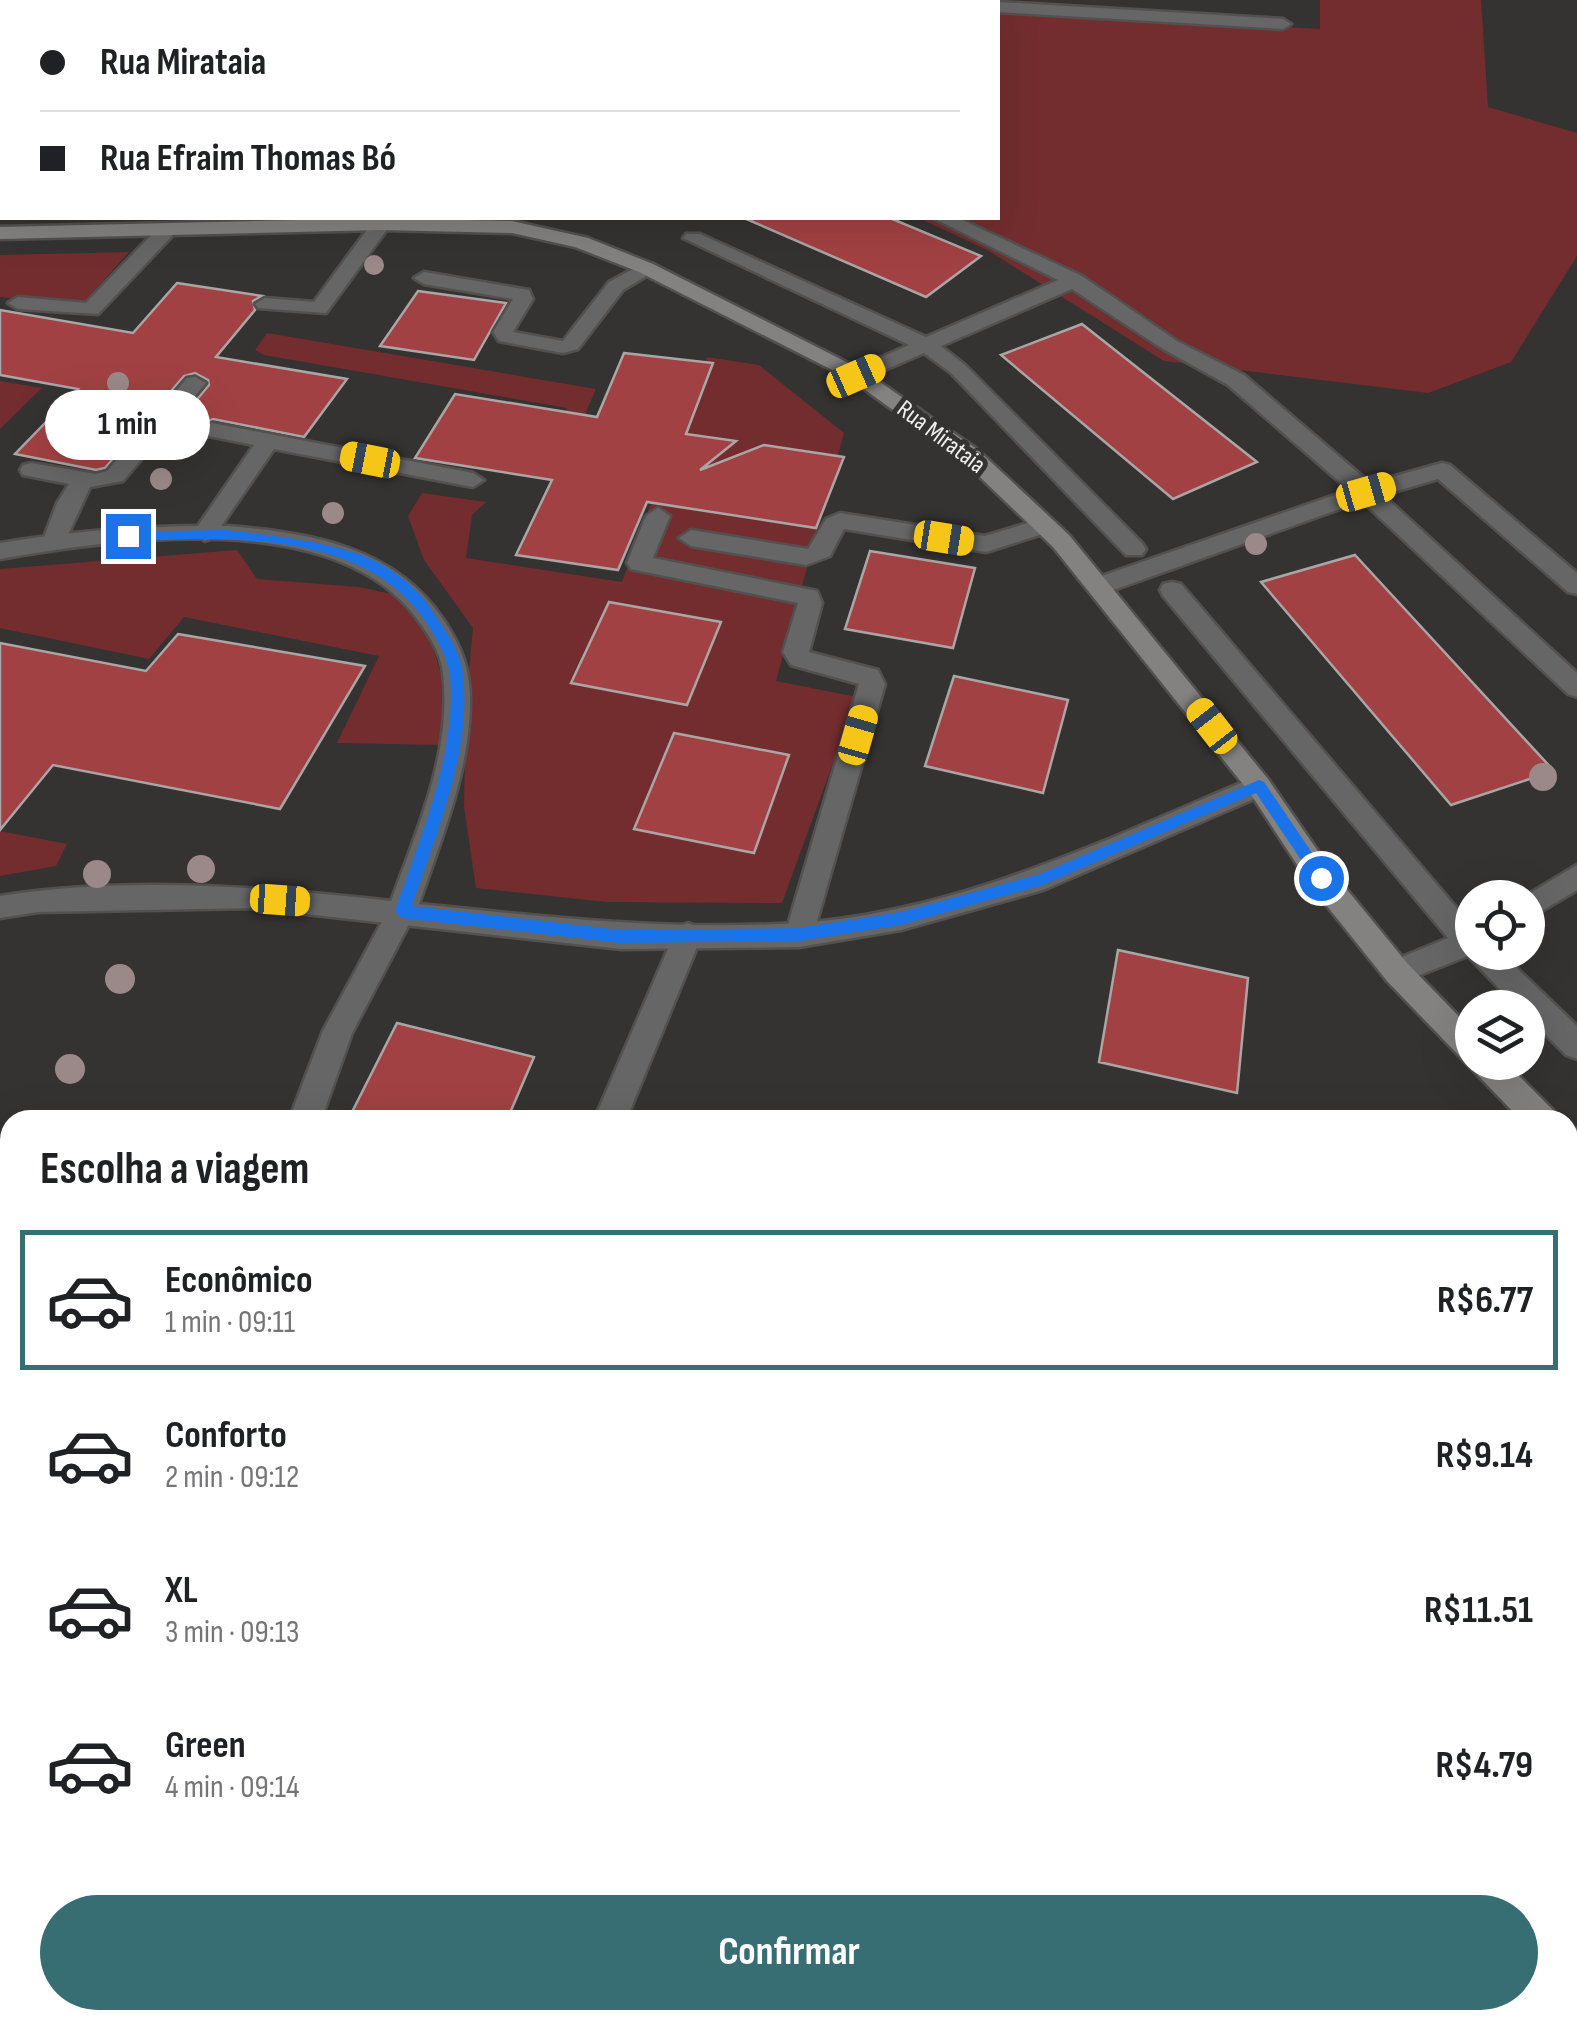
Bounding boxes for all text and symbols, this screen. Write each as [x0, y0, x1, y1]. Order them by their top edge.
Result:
text: Rua Mirataia [100, 40, 266, 85]
text: Rua Efraim Thomas Bó [100, 136, 396, 181]
car [822, 350, 890, 402]
callout: 1 min [46, 391, 210, 461]
street label: Rua Mirataia [891, 394, 991, 480]
text: 1 min [98, 405, 157, 444]
car [338, 440, 402, 480]
car [1333, 469, 1399, 515]
route end [106, 514, 151, 559]
car [912, 518, 976, 558]
car [1182, 693, 1242, 759]
car [835, 702, 881, 768]
route start [1299, 856, 1344, 901]
map controls [1455, 880, 1545, 1080]
button: locate [1455, 880, 1545, 970]
car [249, 883, 311, 917]
button: layers [1455, 990, 1545, 1080]
text: Escolha a viagem [40, 1142, 309, 1197]
icon: car [45, 1255, 135, 1345]
text: Econômico [165, 1258, 313, 1303]
text: R$6.77 [1437, 1278, 1533, 1323]
text: 1 min · 09:11 [165, 1303, 295, 1342]
icon: car [45, 1410, 135, 1500]
text: Conforto [165, 1413, 287, 1458]
text: R$9.14 [1436, 1433, 1533, 1478]
text: 2 min · 09:12 [165, 1458, 299, 1497]
icon: car [45, 1565, 135, 1655]
text: XL [165, 1568, 198, 1613]
text: R$11.51 [1424, 1588, 1533, 1633]
text: 3 min · 09:13 [165, 1613, 299, 1652]
icon: car [45, 1720, 135, 1810]
text: Green [165, 1723, 246, 1768]
text: R$4.79 [1435, 1743, 1533, 1788]
text: 4 min · 09:14 [165, 1768, 299, 1807]
button: Confirmar [40, 1895, 1538, 2010]

